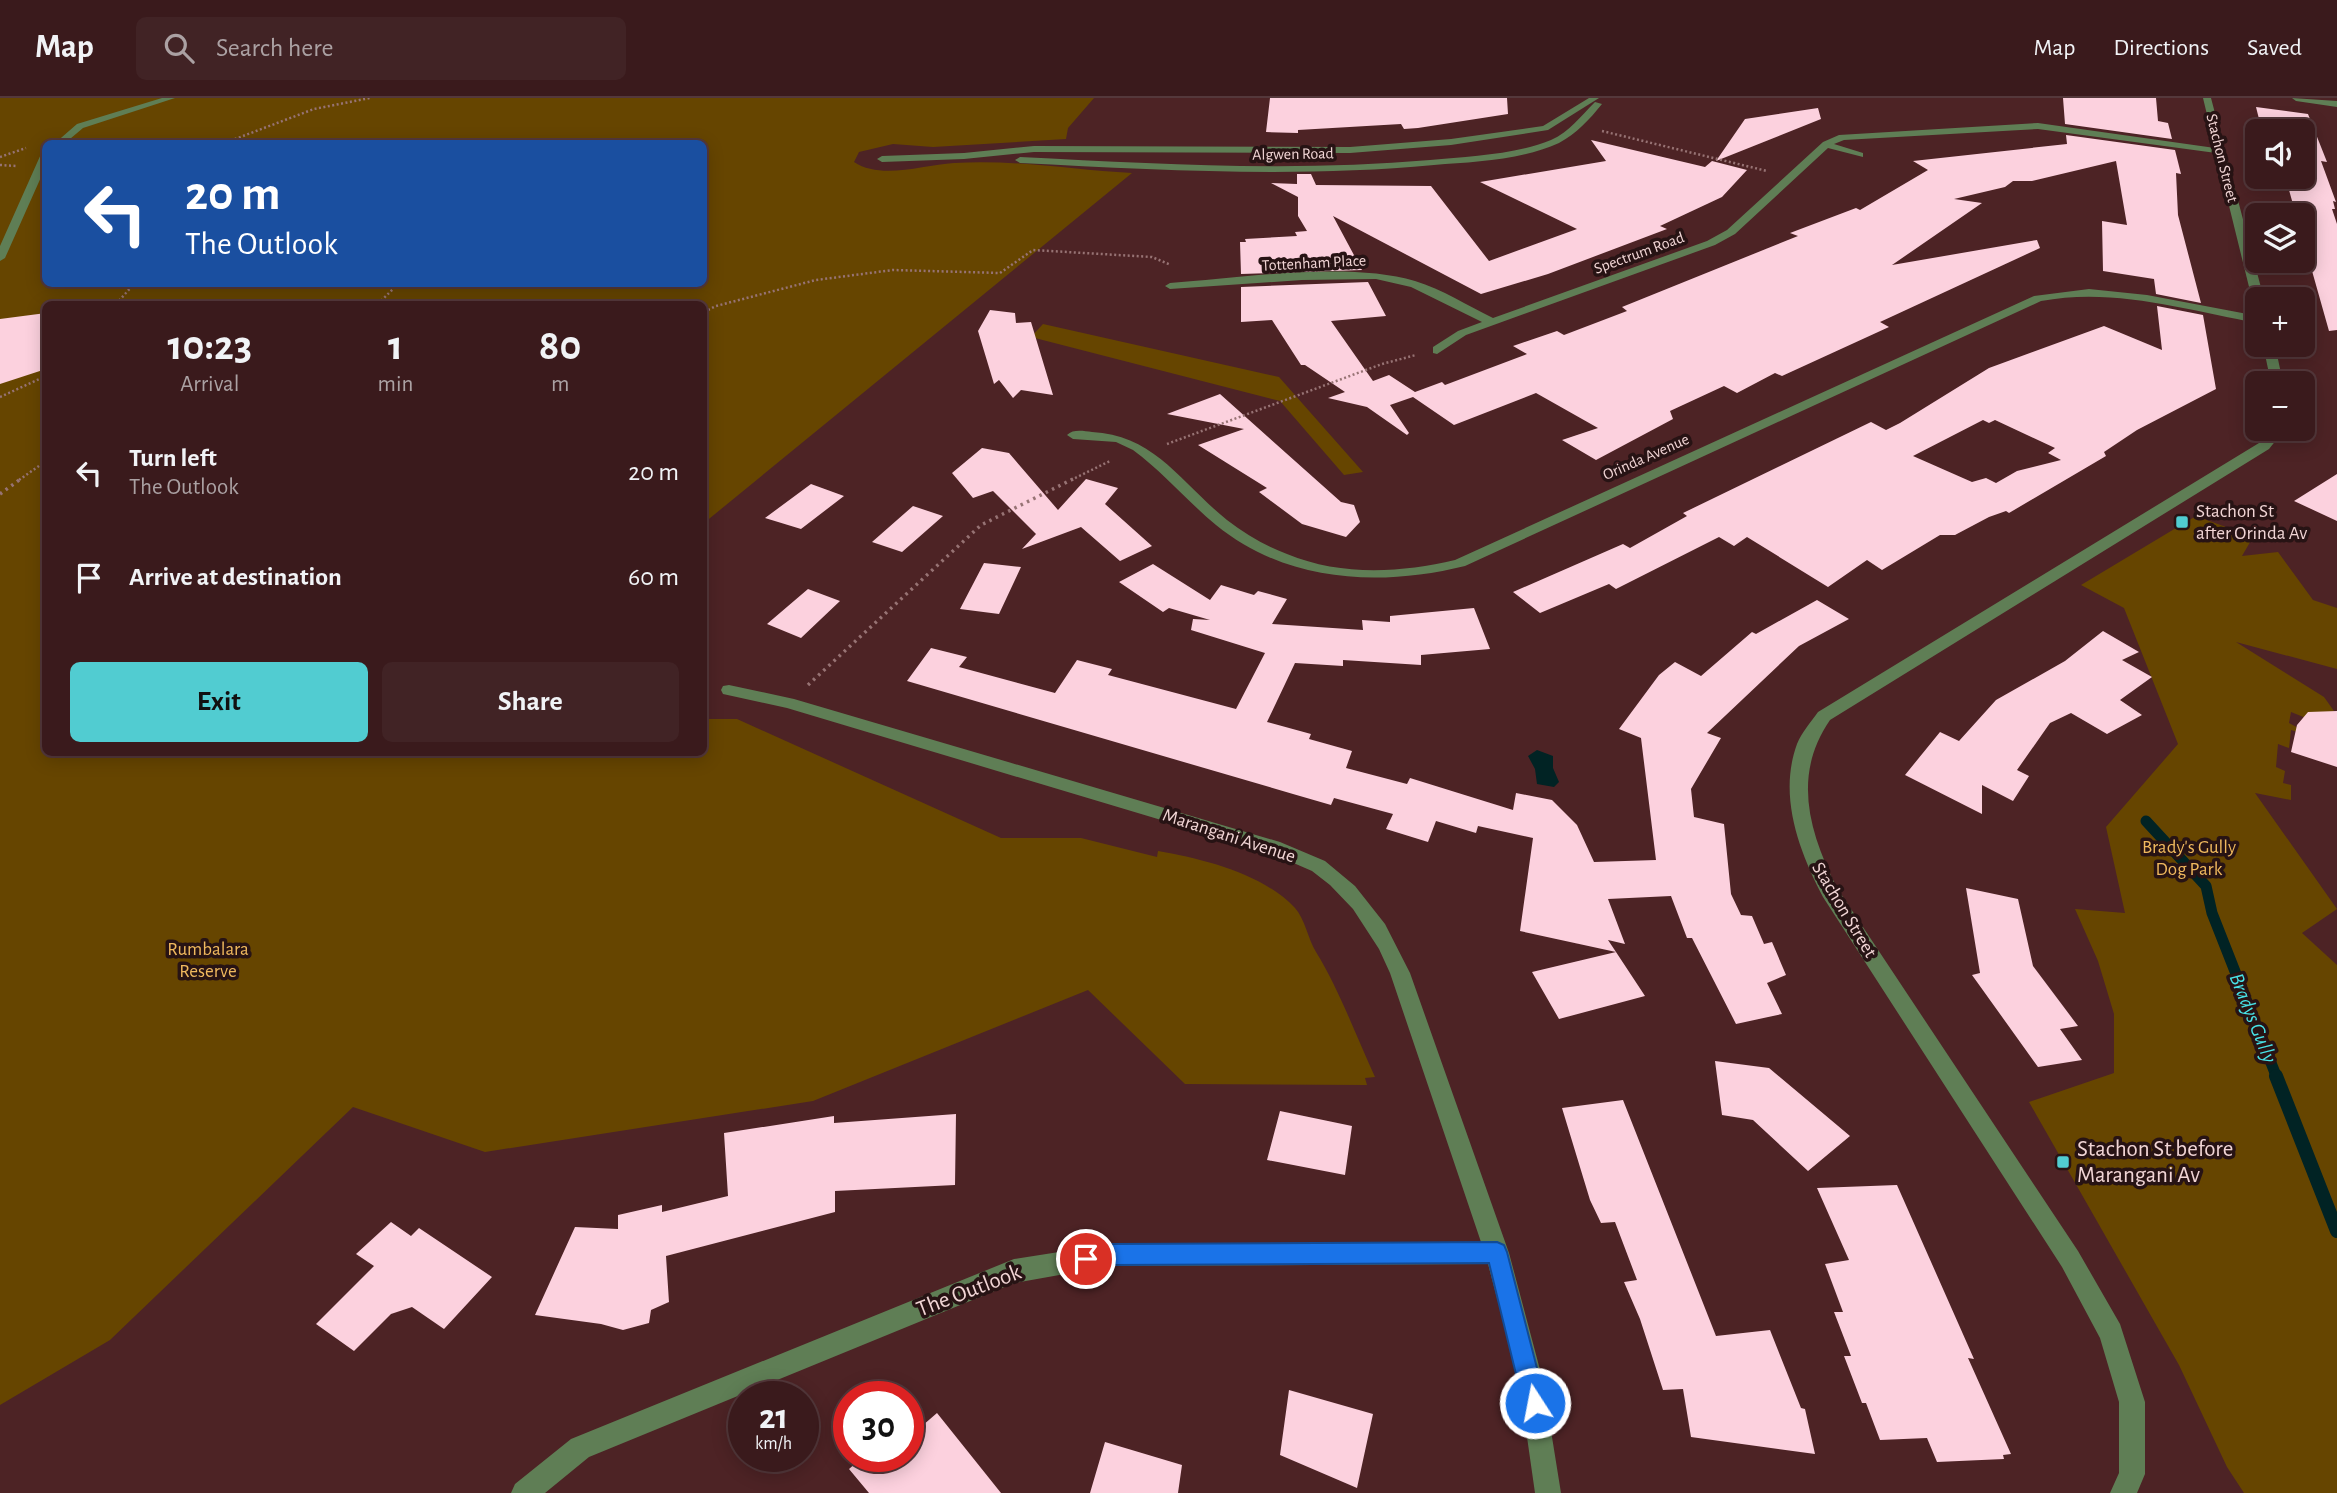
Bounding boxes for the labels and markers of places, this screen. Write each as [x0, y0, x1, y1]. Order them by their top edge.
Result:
place label: Stachon St after Orinda Av [2196, 502, 2307, 543]
marker: Stachon St after Orinda Av [2174, 514, 2190, 530]
place label: Stachon St before Marangani Av [2077, 1138, 2233, 1187]
marker: Stachon St before Marangani Av [2055, 1154, 2071, 1170]
pin [1056, 1229, 1116, 1289]

